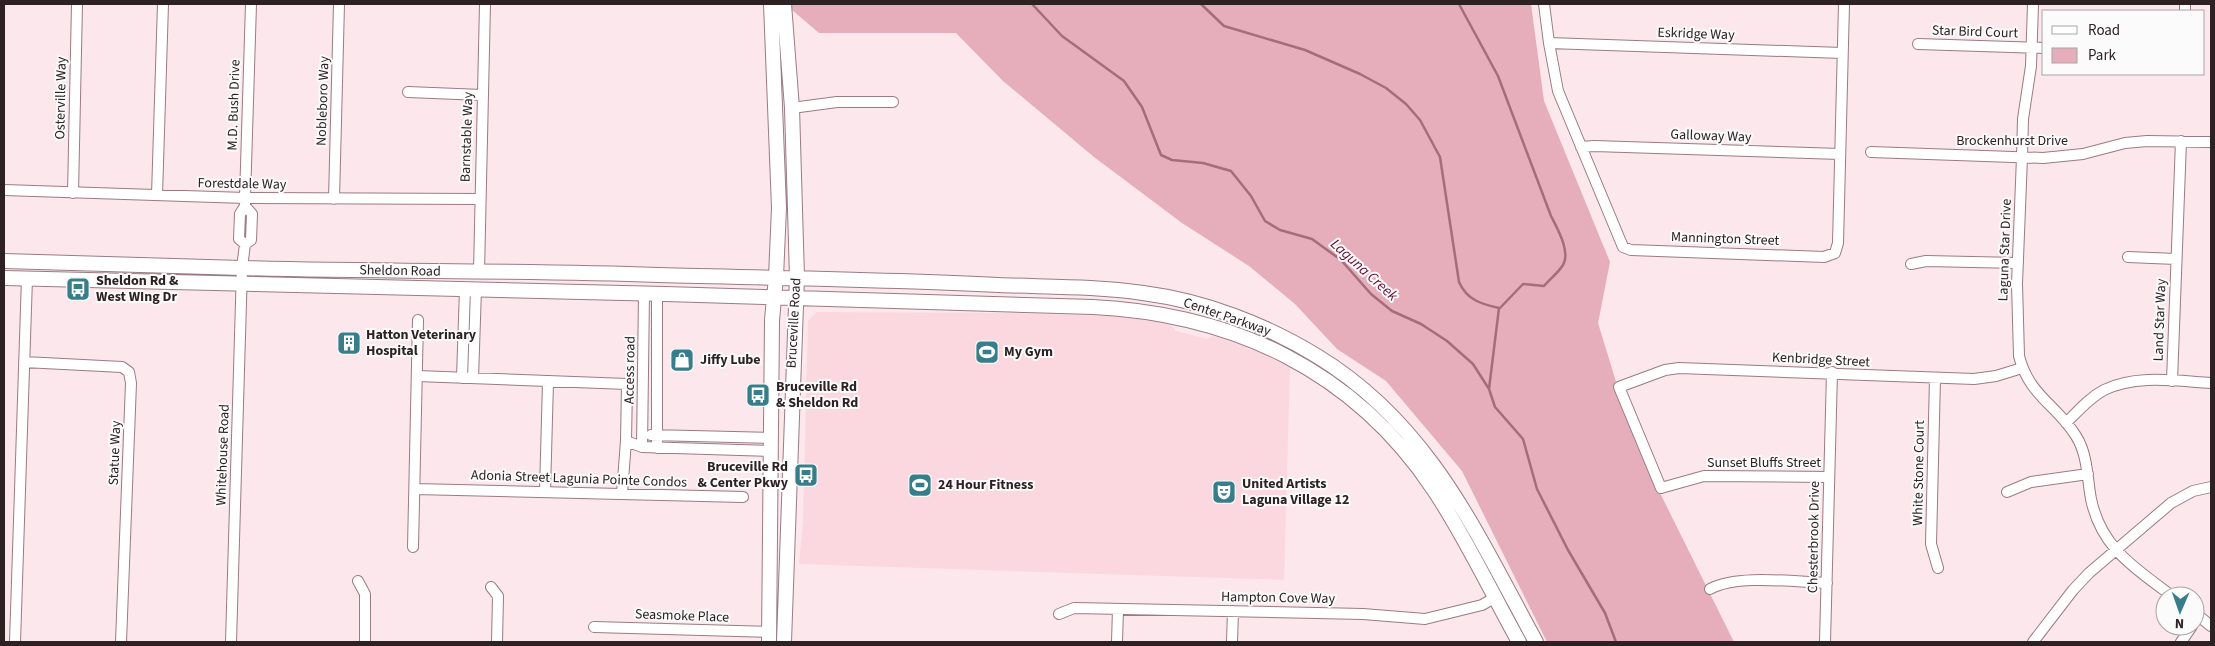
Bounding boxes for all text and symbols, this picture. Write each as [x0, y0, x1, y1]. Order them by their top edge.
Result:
legend [2042, 10, 2205, 75]
text: Road [2088, 20, 2120, 41]
street label: Star Bird Court [1932, 21, 2019, 44]
street label: Eskridge Way [1657, 23, 1735, 45]
text: Park [2088, 45, 2117, 66]
street label: Nobleboro Way [311, 55, 335, 146]
street label: Osterville Way [50, 56, 72, 140]
street label: M.D. Bush Drive [222, 59, 246, 151]
street label: Barnstable Way [455, 91, 479, 182]
street label: Galloway Way [1670, 125, 1752, 147]
street label: Brockenhurst Drive [1956, 131, 2068, 151]
street label: Forestdale Way [198, 173, 287, 195]
street label: Laguna Star Drive [1993, 198, 2017, 302]
street label: Mannington Street [1670, 227, 1780, 251]
water label: Laguna Creek [1326, 234, 1403, 307]
street label: Sheldon Road [359, 260, 441, 282]
place label: Sheldon Rd & West WIng Dr [96, 271, 179, 307]
bus stop icon: Sheldon Rd & West WIng Dr [65, 276, 91, 302]
street label: Bruceville Road [782, 277, 806, 369]
street label: Land Star Way [2149, 278, 2171, 362]
street label: Center Parkway [1181, 293, 1274, 341]
place label: Hatton Veterinary Hospital [366, 325, 477, 361]
building icon: Hatton Veterinary Hospital [336, 330, 362, 356]
street label: Access road [619, 336, 641, 404]
sports icon: My Gym [974, 339, 1000, 365]
place label: My Gym [1004, 342, 1053, 362]
shop icon: Jiffy Lube [669, 347, 695, 373]
street label: Kenbridge Street [1771, 347, 1871, 373]
place label: Jiffy Lube [700, 350, 761, 370]
place label: Bruceville Rd & Sheldon Rd [776, 377, 858, 413]
bus stop icon: Bruceville Rd & Sheldon Rd [745, 382, 771, 408]
street label: Whitehouse Road [211, 404, 235, 506]
street label: Statue Way [104, 420, 126, 486]
street label: White Stone Court [1908, 420, 1930, 526]
street label: Sunset Bluffs Street [1707, 453, 1821, 473]
place label: Bruceville Rd & Center Pkwy [698, 457, 789, 493]
bus stop icon: Bruceville Rd & Center Pkwy [793, 462, 819, 488]
street label: Adonia Street Lagunia Pointe Condos [471, 465, 688, 493]
sports icon: 24 Hour Fitness [907, 472, 933, 498]
place label: United Artists Laguna Village 12 [1242, 474, 1349, 510]
place label: 24 Hour Fitness [938, 475, 1033, 495]
theatre icon: United Artists Laguna Village 12 [1211, 479, 1237, 505]
street label: Chesterbrook Drive [1803, 481, 1825, 593]
north arrow [2155, 586, 2205, 636]
street label: Hampton Cove Way [1221, 587, 1336, 609]
street label: Seasmoke Place [635, 604, 730, 628]
text: N [2175, 613, 2185, 633]

